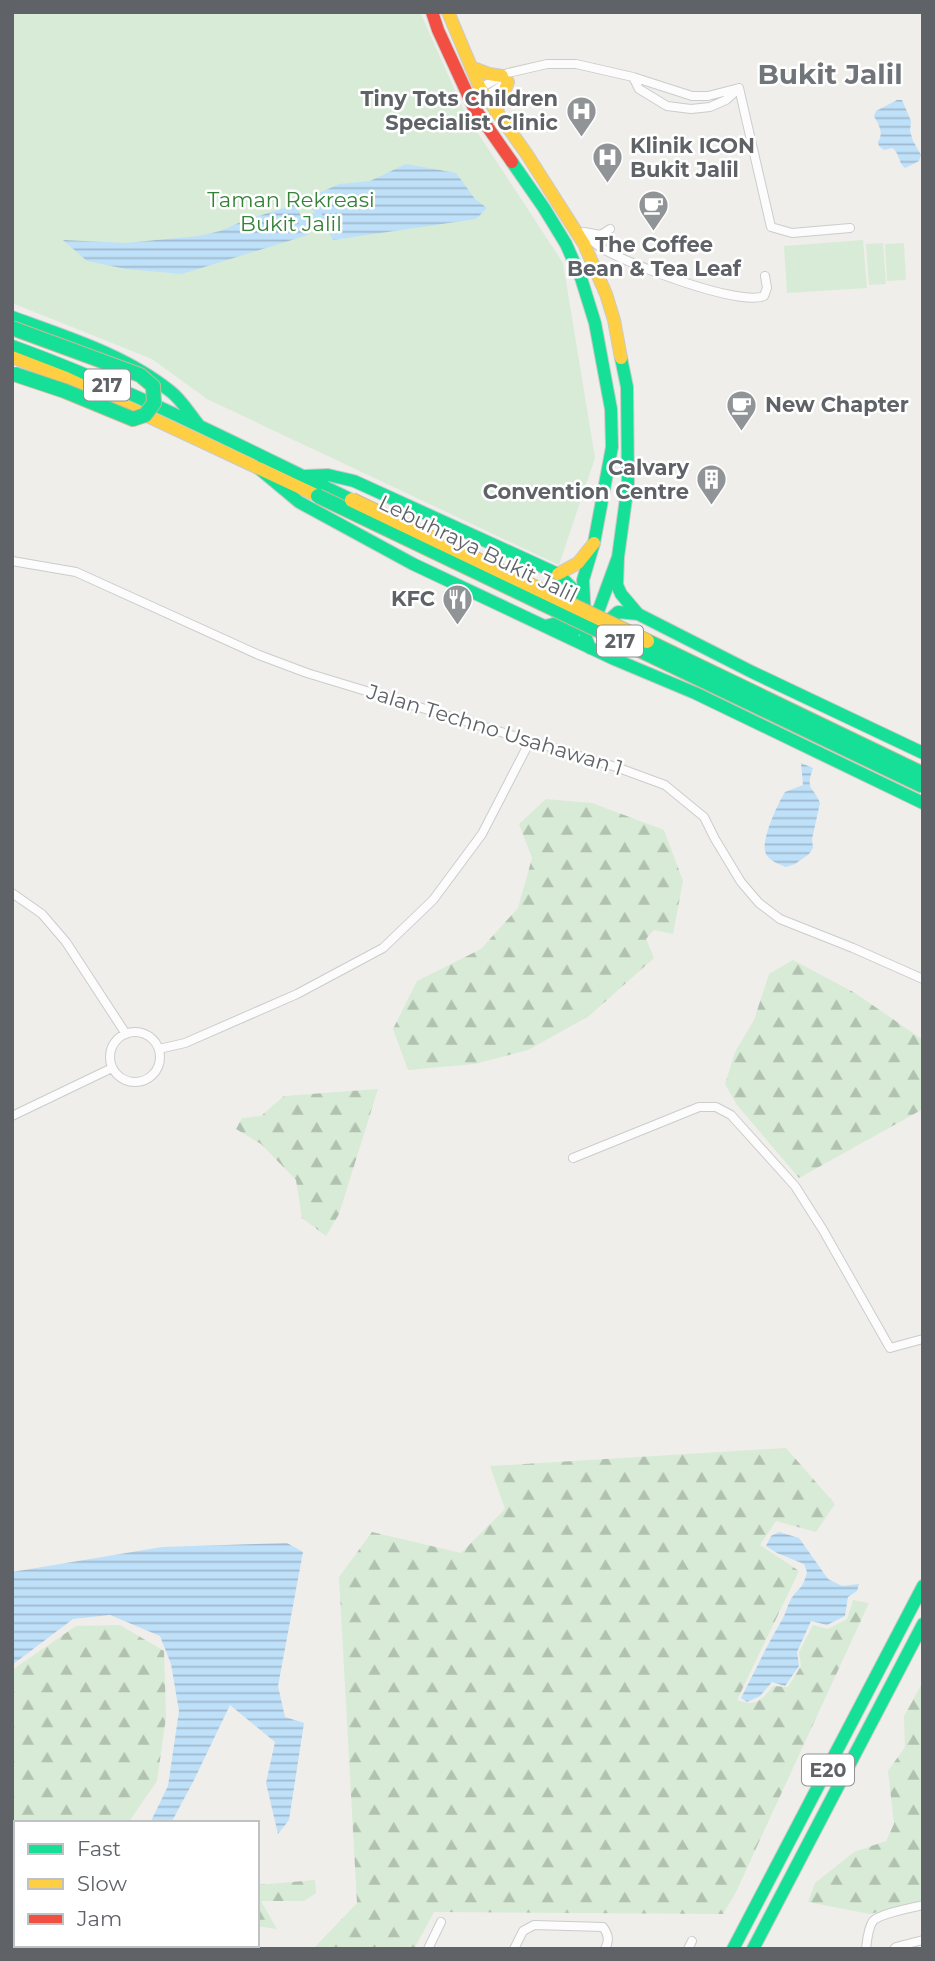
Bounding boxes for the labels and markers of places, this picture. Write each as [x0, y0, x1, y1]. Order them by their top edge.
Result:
place label: Tiny Tots Children Specialist Clinic [361, 86, 559, 135]
hospital icon: Tiny Tots Children Specialist Clinic [564, 94, 598, 138]
place label: Klinik ICON Bukit Jalil [630, 133, 755, 182]
hospital icon: Klinik ICON Bukit Jalil [590, 141, 624, 185]
cafe icon: The Coffee Bean & Tea Leaf [637, 188, 671, 232]
place label: The Coffee Bean & Tea Leaf [567, 232, 742, 281]
cafe icon: New Chapter [725, 388, 759, 432]
place label: New Chapter [765, 392, 909, 417]
place label: Calvary Convention Centre [483, 455, 689, 504]
building icon: Calvary Convention Centre [695, 463, 729, 507]
restaurant icon: KFC [441, 582, 475, 626]
place label: KFC [391, 586, 435, 611]

